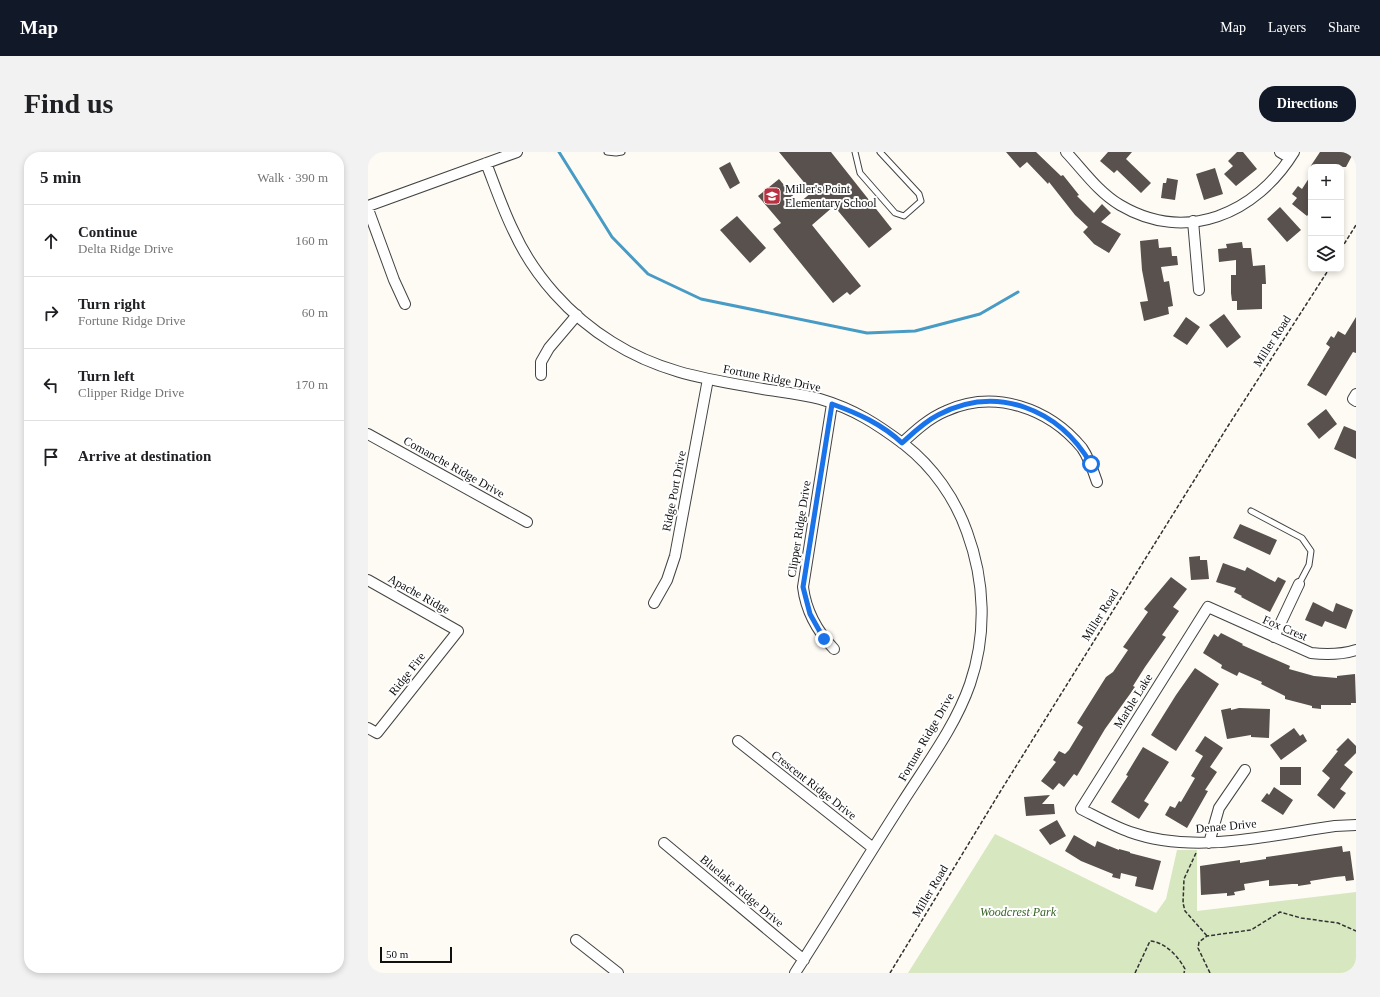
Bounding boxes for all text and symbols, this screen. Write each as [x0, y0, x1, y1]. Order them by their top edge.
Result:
text: Map [20, 17, 58, 38]
text: Map [1220, 20, 1246, 35]
text: Layers [1268, 20, 1306, 35]
text: Share [1328, 20, 1360, 35]
button: Directions [1259, 86, 1356, 122]
text: Find us [24, 88, 114, 119]
map controls [1308, 164, 1344, 272]
button: + [1308, 164, 1344, 200]
text: 5 min [40, 168, 81, 187]
text: Walk · 390 m [257, 170, 328, 185]
place label: Miller's Point Elementary School [785, 182, 877, 210]
school or university icon: Miller's Point Elementary School [762, 186, 782, 206]
button: − [1308, 200, 1344, 236]
text: Continue [78, 224, 137, 240]
icon: ahead [40, 230, 62, 252]
text: 160 m [295, 233, 328, 248]
button: layers [1308, 236, 1344, 272]
text: Delta Ridge Drive [78, 241, 173, 256]
text: Turn right [78, 296, 145, 312]
icon: right [40, 302, 62, 324]
text: 60 m [302, 305, 328, 320]
text: Fortune Ridge Drive [78, 313, 186, 328]
street label: Miller Road [1250, 313, 1294, 369]
street label: Fortune Ridge Drive [722, 362, 822, 394]
text: Turn left [78, 368, 135, 384]
icon: left [40, 374, 62, 396]
text: 170 m [295, 377, 328, 392]
text: Clipper Ridge Drive [78, 385, 184, 400]
street label: Comanche Ridge Drive [401, 433, 507, 501]
icon: arrive [40, 446, 62, 468]
text: Arrive at destination [78, 448, 211, 464]
street label: Ridge Port Drive [659, 449, 689, 533]
route start [1082, 455, 1100, 473]
street label: Clipper Ridge Drive [784, 480, 814, 578]
street label: Apache Ridge [386, 571, 452, 617]
street label: Miller Road [1079, 587, 1121, 643]
street label: Fox Crest [1261, 612, 1310, 644]
route end [815, 630, 833, 648]
street label: Ridge Fire [386, 650, 428, 698]
street label: Marble Lake [1111, 671, 1155, 731]
street label: Fortune Ridge Drive [895, 690, 957, 784]
street label: Crescent Ridge Drive [769, 747, 859, 823]
street label: Denae Drive [1195, 816, 1257, 836]
street label: Bluelake Ridge Drive [697, 852, 787, 930]
street label: Miller Road [909, 862, 951, 920]
park label: Woodcrest Park [980, 905, 1057, 919]
scale bar [380, 945, 452, 964]
text: 50 m [386, 948, 408, 960]

